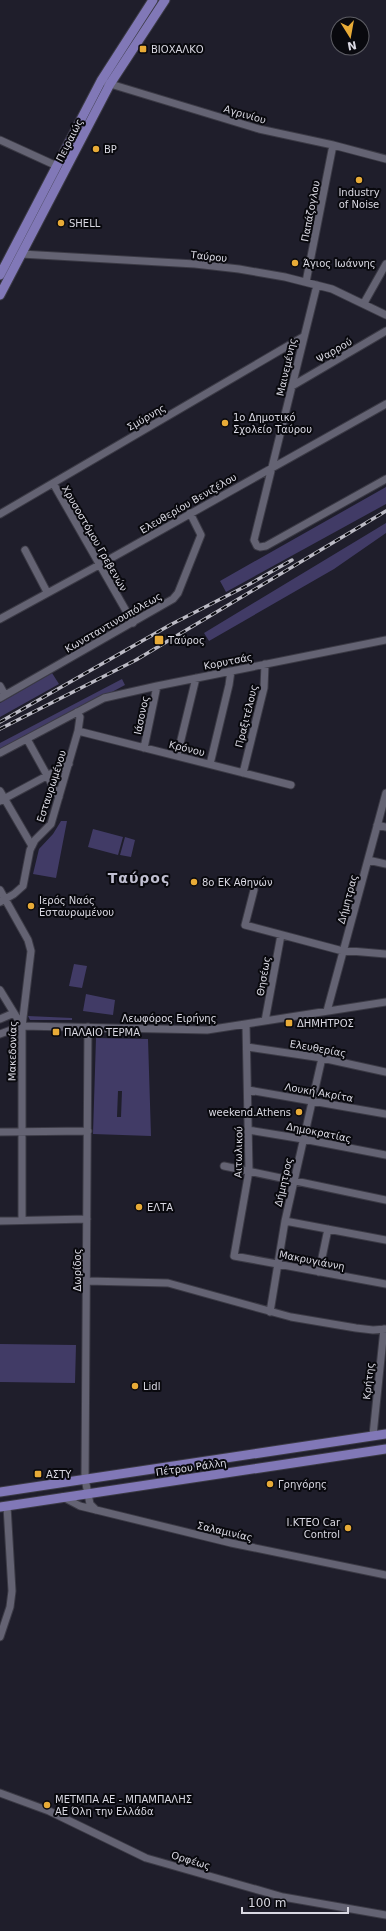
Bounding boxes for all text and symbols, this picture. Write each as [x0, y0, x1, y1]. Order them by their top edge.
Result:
north arrow [330, 16, 370, 56]
text: N [346, 38, 358, 53]
marker: ΒΙΟΧΑΛΚΟ [138, 44, 148, 54]
place label: ΒΙΟΧΑΛΚΟ [151, 44, 204, 55]
street label: Αγρινίου [222, 103, 267, 126]
street label: Πειραιώς [54, 117, 85, 164]
marker: BP [91, 144, 101, 154]
place label: BP [104, 144, 117, 155]
marker: Industry of Noise [354, 175, 364, 185]
street label: Παπάζογλου [299, 179, 322, 243]
place label: Industry of Noise [338, 187, 380, 210]
marker: SHELL [56, 218, 66, 228]
place label: SHELL [69, 218, 101, 229]
street label: Ταύρου [189, 249, 228, 264]
marker: Άγιος Ιωάννης [290, 258, 300, 268]
place label: Άγιος Ιωάννης [303, 258, 376, 269]
street label: Ψαρρού [315, 336, 354, 365]
street label: Μαινεμένης [274, 337, 298, 397]
street label: Σμύρνης [125, 402, 167, 433]
place label: 1ο Δημοτικό Σχολείο Ταύρου [233, 412, 312, 435]
marker: 1ο Δημοτικό Σχολείο Ταύρου [220, 418, 230, 428]
street label: Ελευθερίου Βενιζέλου [138, 471, 239, 536]
street label: Χρυσοστόμου Γρεβενών [60, 484, 130, 593]
street label: Κωνσταντινουπόλεως [63, 590, 163, 655]
marker: Ταύρος [153, 634, 165, 646]
place label: Ταύρος [167, 635, 205, 646]
street label: Κορυτσάς [203, 651, 254, 672]
street label: Πραξιτέλους [233, 683, 260, 749]
street label: Ιάσονος [132, 695, 151, 736]
street label: Κρόνου [168, 739, 206, 758]
street label: Εσταυρωμένου [35, 749, 68, 824]
district label: Ταύρος [108, 870, 170, 886]
street label: Δήμητρας [336, 873, 359, 925]
marker: 8ο ΕΚ Αθηνών [189, 877, 199, 887]
place label: 8ο ΕΚ Αθηνών [202, 877, 273, 888]
place label: Ιερός Ναός Εσταυρωμένου [39, 895, 114, 918]
marker: Ιερός Ναός Εσταυρωμένου [26, 901, 36, 911]
street label: Θησέως [255, 955, 272, 997]
street label: Λεωφόρος Ειρήνης [121, 1013, 217, 1024]
marker: ΔΗΜΗΤΡΟΣ [284, 1018, 294, 1028]
place label: ΔΗΜΗΤΡΟΣ [297, 1018, 354, 1029]
street label: Μακεδονίας [6, 1021, 19, 1081]
marker: ΠΑΛΑΙΟ ΤΕΡΜΑ [51, 1027, 61, 1037]
place label: ΠΑΛΑΙΟ ΤΕΡΜΑ [64, 1027, 140, 1038]
street label: Ελευθερίας [289, 1038, 347, 1059]
street label: Λουκή Ακρίτα [284, 1081, 354, 1104]
place label: weekend.Athens [208, 1107, 291, 1118]
marker: weekend.Athens [294, 1107, 304, 1117]
street label: Δημοκρατίας [285, 1121, 353, 1144]
street label: Αιτωλικού [233, 1126, 244, 1178]
street label: Δήμητρος [272, 1156, 294, 1208]
marker: ΕΛΤΑ [134, 1202, 144, 1212]
place label: ΕΛΤΑ [147, 1202, 173, 1213]
street label: Δωρίδος [72, 1248, 83, 1292]
street label: Μακρυγιάννη [278, 1249, 346, 1272]
street label: Κρήτης [361, 1362, 376, 1400]
marker: Lidl [130, 1381, 140, 1391]
place label: Lidl [143, 1381, 160, 1392]
street label: Πέτρου Ράλλη [155, 1457, 227, 1478]
marker: ΑΣΤΥ [33, 1469, 43, 1479]
place label: ΑΣΤΥ [46, 1469, 72, 1480]
marker: Γρηγόρης [265, 1479, 275, 1489]
place label: Γρηγόρης [278, 1479, 327, 1490]
place label: Ι.ΚΤΕΟ Car Control [287, 1517, 341, 1540]
street label: Σαλαμινίας [196, 1520, 254, 1543]
marker: Ι.ΚΤΕΟ Car Control [343, 1523, 353, 1533]
place label: ΜΕΤΜΠΑ ΑΕ - ΜΠΑΜΠΑΛΗΣ ΑΕ Όλη την Ελλάδα [55, 1794, 192, 1817]
marker: ΜΕΤΜΠΑ ΑΕ - ΜΠΑΜΠΑΛΗΣ ΑΕ Όλη την Ελλάδα [42, 1800, 52, 1810]
street label: Ορφέως [170, 1849, 212, 1872]
scale bar [242, 1889, 348, 1915]
text: 100 m [248, 1896, 286, 1910]

